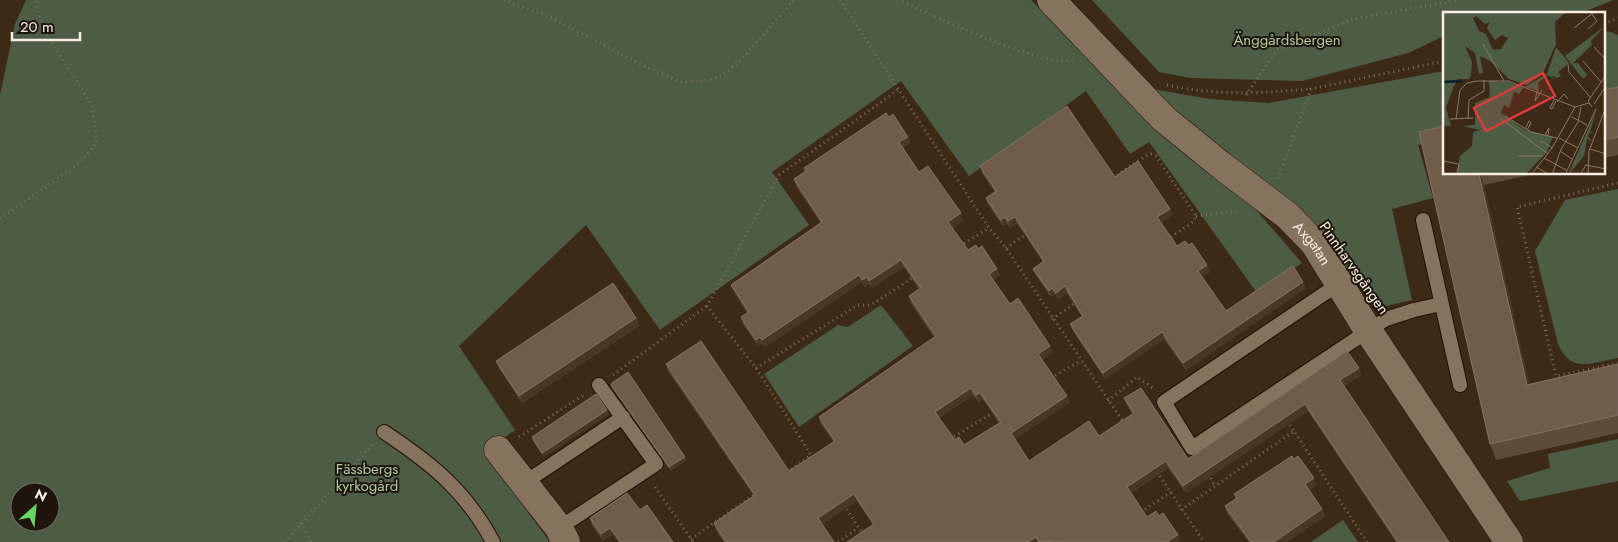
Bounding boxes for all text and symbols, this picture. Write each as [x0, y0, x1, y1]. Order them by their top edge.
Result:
scale bar [12, 10, 80, 42]
inset map [1443, 12, 1606, 175]
text: 20 m [20, 16, 54, 38]
park label: Änggårdsbergen [1233, 29, 1341, 51]
street label: Axgatan [1288, 216, 1336, 270]
street label: Pinnharvsgången [1314, 217, 1394, 319]
park label: Fässbergs kyrkogård [336, 458, 398, 497]
north arrow [10, 482, 60, 532]
text: N [31, 484, 50, 507]

